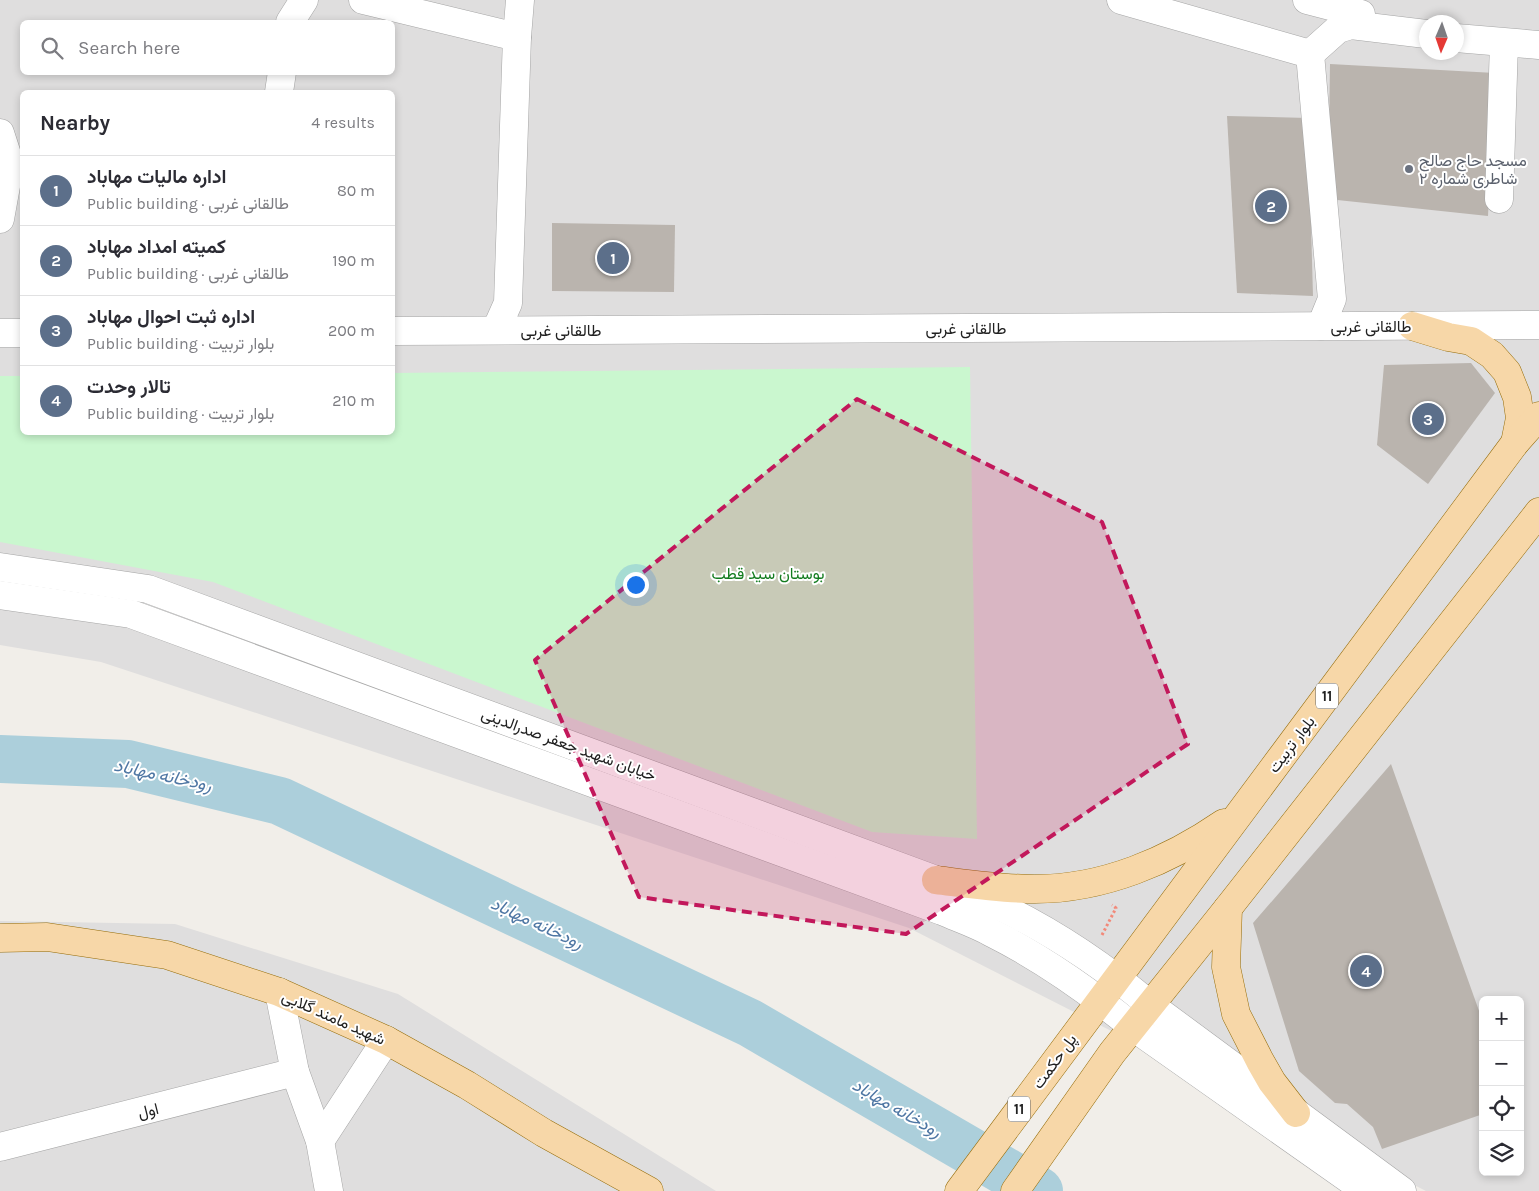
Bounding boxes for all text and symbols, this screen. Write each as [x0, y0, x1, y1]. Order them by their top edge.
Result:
north arrow [1419, 15, 1464, 60]
search box [20, 20, 395, 75]
icon: search [38, 34, 66, 62]
text: Search here [78, 37, 180, 59]
text: Nearby [40, 111, 110, 135]
text: 4 results [311, 113, 375, 132]
place label: مسجد حاج صالح شاطری شماره ۲ [1419, 151, 1527, 189]
marker: مسجد حاج صالح شاطری شماره ۲ [1403, 163, 1415, 175]
text: اداره مالیات مهاباد [87, 166, 226, 188]
text: 1 [53, 181, 59, 200]
text: 80 m [337, 181, 375, 200]
pin: 2 [1255, 187, 1287, 225]
text: Public building · طالقانی غربی [87, 194, 289, 213]
text: کمیته امداد مهاباد [87, 236, 226, 258]
pin: 1 [597, 239, 629, 277]
text: 2 [51, 251, 61, 270]
text: 190 m [332, 251, 375, 270]
text: Public building · طالقانی غربی [87, 264, 289, 283]
text: اداره ثبت احوال مهاباد [87, 306, 255, 328]
street label: طالقانی غربی [1331, 317, 1411, 337]
street label: طالقانی غربی [926, 319, 1006, 339]
text: 3 [51, 321, 61, 340]
text: 200 m [328, 321, 375, 340]
street label: طالقانی غربی [521, 321, 601, 341]
text: Public building · بلوار تربیت [87, 334, 274, 353]
text: تالار وحدت [87, 376, 171, 398]
text: 4 [51, 391, 61, 410]
text: 210 m [332, 391, 375, 410]
pin: 3 [1412, 400, 1444, 438]
text: Public building · بلوار تربیت [87, 404, 274, 423]
park label: بوستان سید قطب [711, 564, 825, 584]
your location [623, 572, 649, 598]
road number: 11 [1316, 684, 1338, 708]
street label: خیابان شهید جعفر صدرالدینی [478, 704, 659, 786]
street label: بلوار تربیت [1264, 712, 1320, 777]
water label: رودخانه مهاباد [112, 754, 214, 796]
water label: رودخانه مهاباد [487, 892, 587, 954]
pin: 4 [1350, 952, 1382, 990]
street label: شهید مامند گلابی [279, 986, 388, 1050]
map controls [1479, 996, 1524, 1176]
button: + [1479, 996, 1524, 1041]
street label: پل حکمت [1028, 1030, 1082, 1094]
button: − [1479, 1041, 1524, 1086]
water label: رودخانه مهاباد [848, 1074, 946, 1142]
button: locate [1479, 1086, 1524, 1131]
road number: 11 [1008, 1096, 1030, 1122]
street label: اول [136, 1099, 161, 1123]
button: layers [1479, 1131, 1524, 1176]

